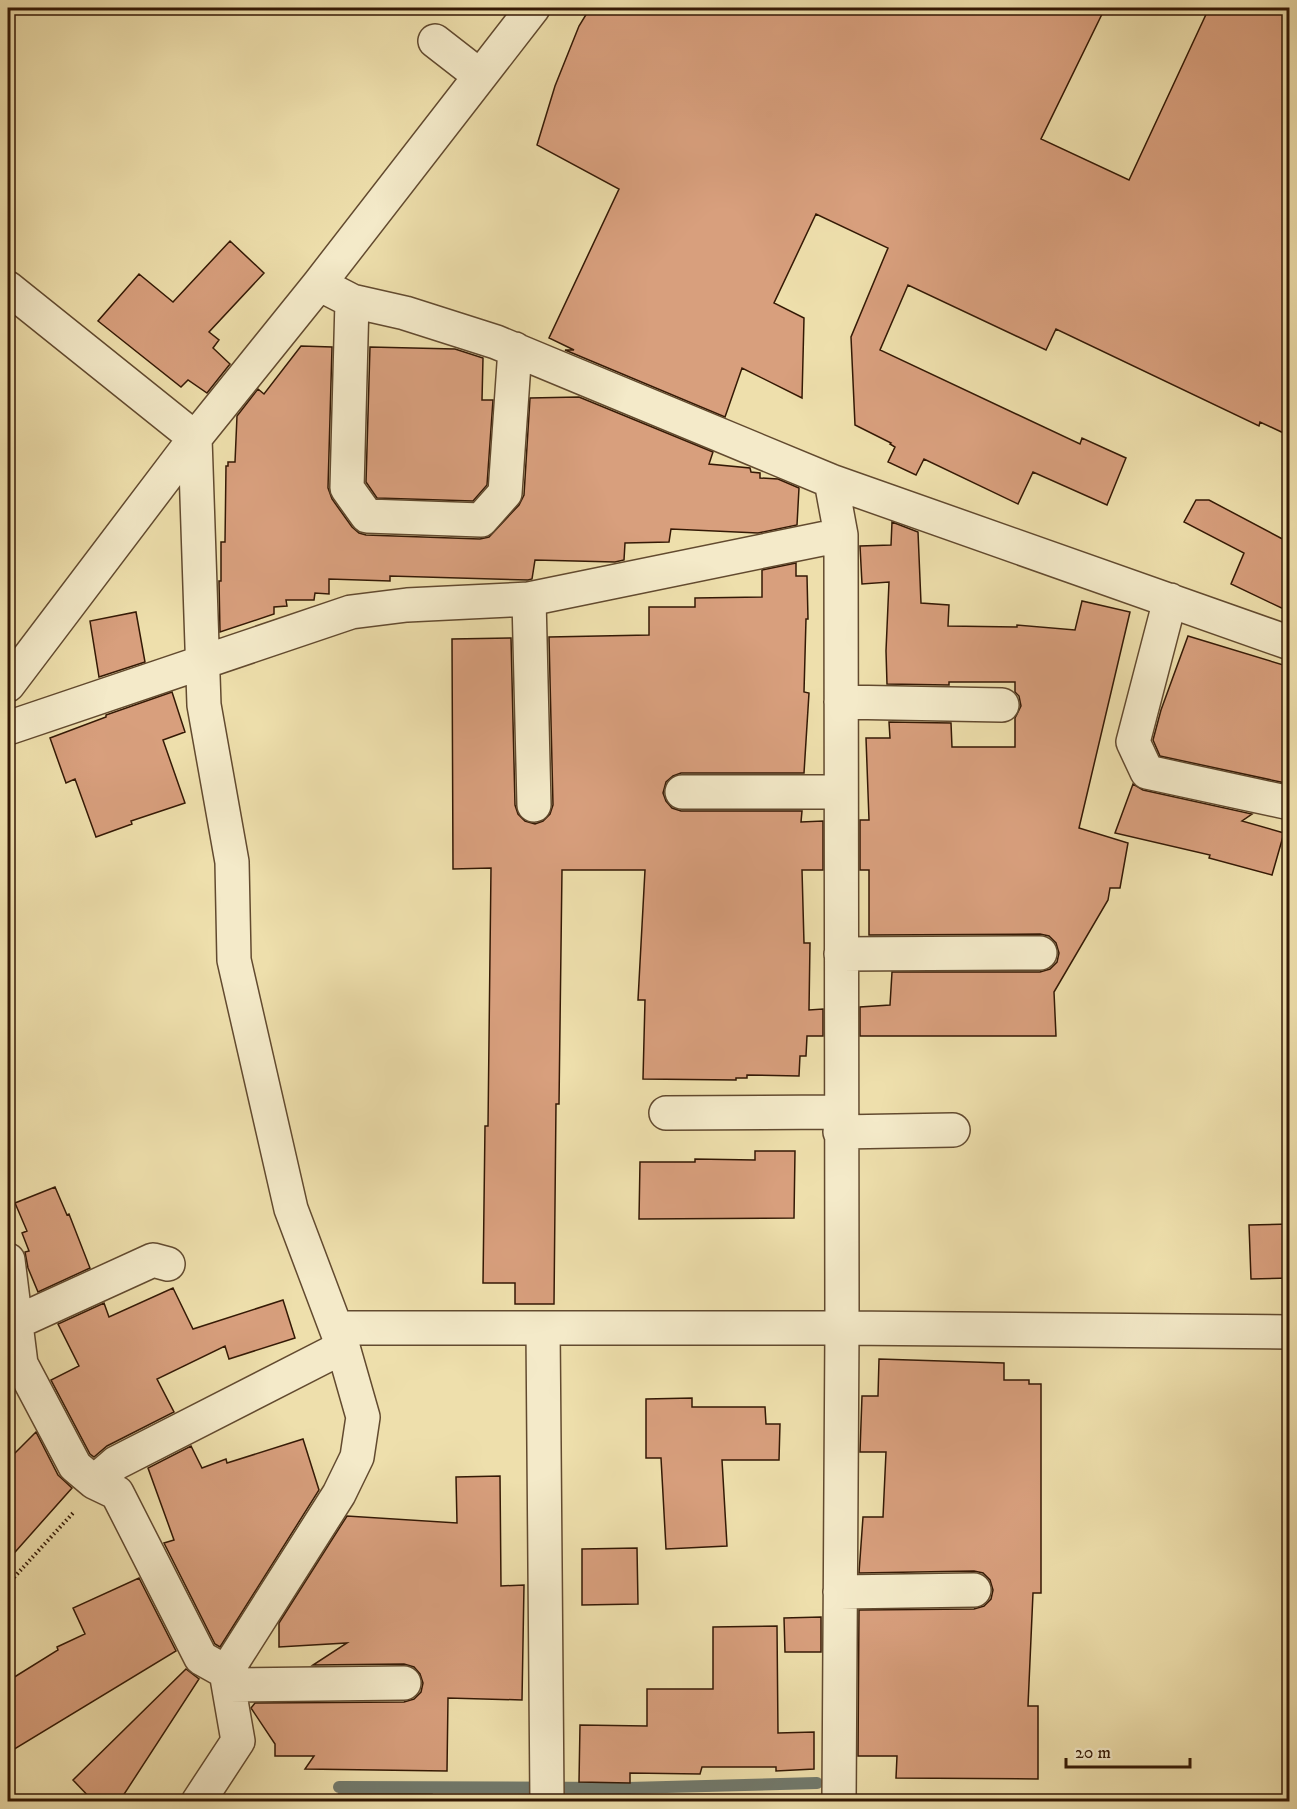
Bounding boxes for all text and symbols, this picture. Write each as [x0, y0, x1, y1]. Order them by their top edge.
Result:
scale bar [1066, 1731, 1190, 1769]
text: 20 m [1075, 1742, 1111, 1764]

